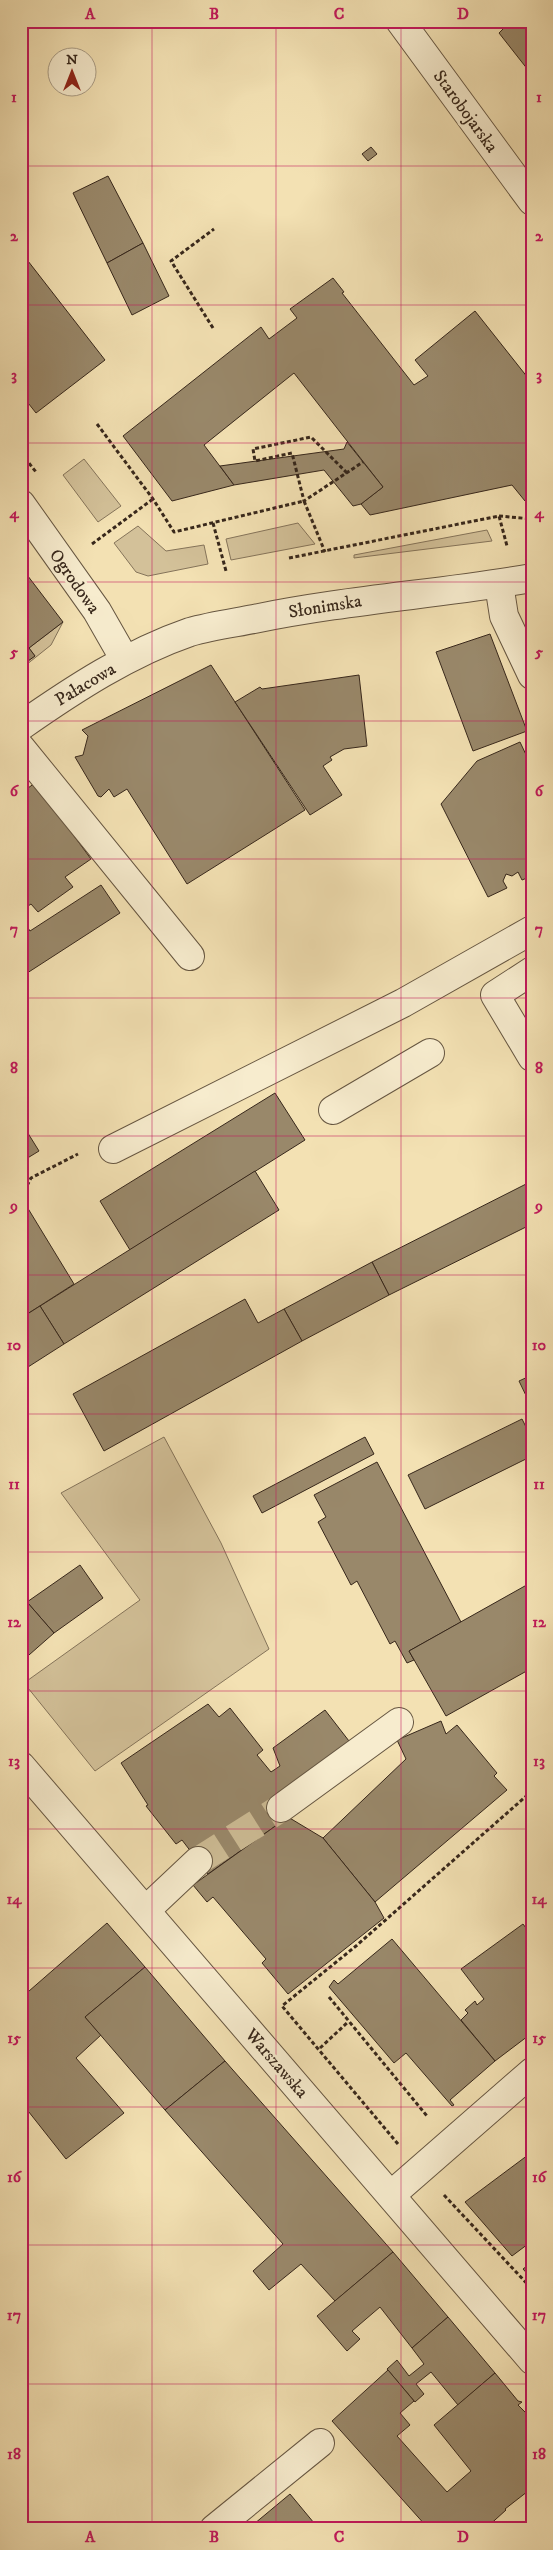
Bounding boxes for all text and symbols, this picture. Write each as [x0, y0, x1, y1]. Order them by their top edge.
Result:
text: A [84, 4, 96, 24]
text: B [209, 4, 219, 24]
text: C [334, 4, 344, 24]
text: D [457, 4, 469, 24]
north arrow [48, 48, 98, 98]
text: N [66, 51, 78, 69]
street label: Starobojarska [428, 66, 503, 157]
text: 1 [11, 87, 17, 107]
text: 1 [536, 87, 542, 107]
text: 2 [10, 226, 19, 246]
text: 2 [535, 226, 544, 246]
text: 3 [11, 365, 17, 385]
text: 3 [536, 365, 542, 385]
text: 4 [8, 503, 19, 523]
text: 4 [533, 503, 544, 523]
street label: Ogrodowa [44, 545, 105, 618]
street label: Słonimska [287, 590, 364, 624]
text: 5 [9, 642, 18, 662]
text: 5 [534, 642, 543, 662]
street label: Pałacowa [51, 658, 120, 711]
text: 6 [10, 781, 20, 801]
text: 6 [535, 781, 545, 801]
text: 7 [10, 919, 18, 939]
text: 7 [535, 919, 543, 939]
text: 8 [10, 1058, 18, 1078]
text: 8 [535, 1058, 543, 1078]
text: 9 [9, 1196, 18, 1216]
text: 9 [534, 1196, 543, 1216]
text: 10 [7, 1335, 22, 1355]
text: 10 [532, 1335, 547, 1355]
text: 11 [8, 1474, 20, 1494]
text: 11 [533, 1474, 545, 1494]
text: 12 [7, 1612, 22, 1632]
text: 12 [532, 1612, 547, 1632]
text: 13 [8, 1751, 20, 1771]
text: 13 [533, 1751, 545, 1771]
text: 14 [6, 1889, 22, 1909]
text: 14 [531, 1889, 547, 1909]
street label: Warszawska [239, 2024, 313, 2103]
text: 15 [7, 2028, 21, 2048]
text: 15 [532, 2028, 546, 2048]
text: 16 [7, 2167, 23, 2187]
text: 16 [532, 2167, 548, 2187]
text: 17 [7, 2305, 21, 2325]
text: 17 [532, 2305, 546, 2325]
text: 18 [7, 2444, 21, 2464]
text: 18 [532, 2444, 546, 2464]
text: A [84, 2527, 96, 2547]
text: B [209, 2527, 219, 2547]
text: C [334, 2527, 344, 2547]
text: D [457, 2527, 469, 2547]

